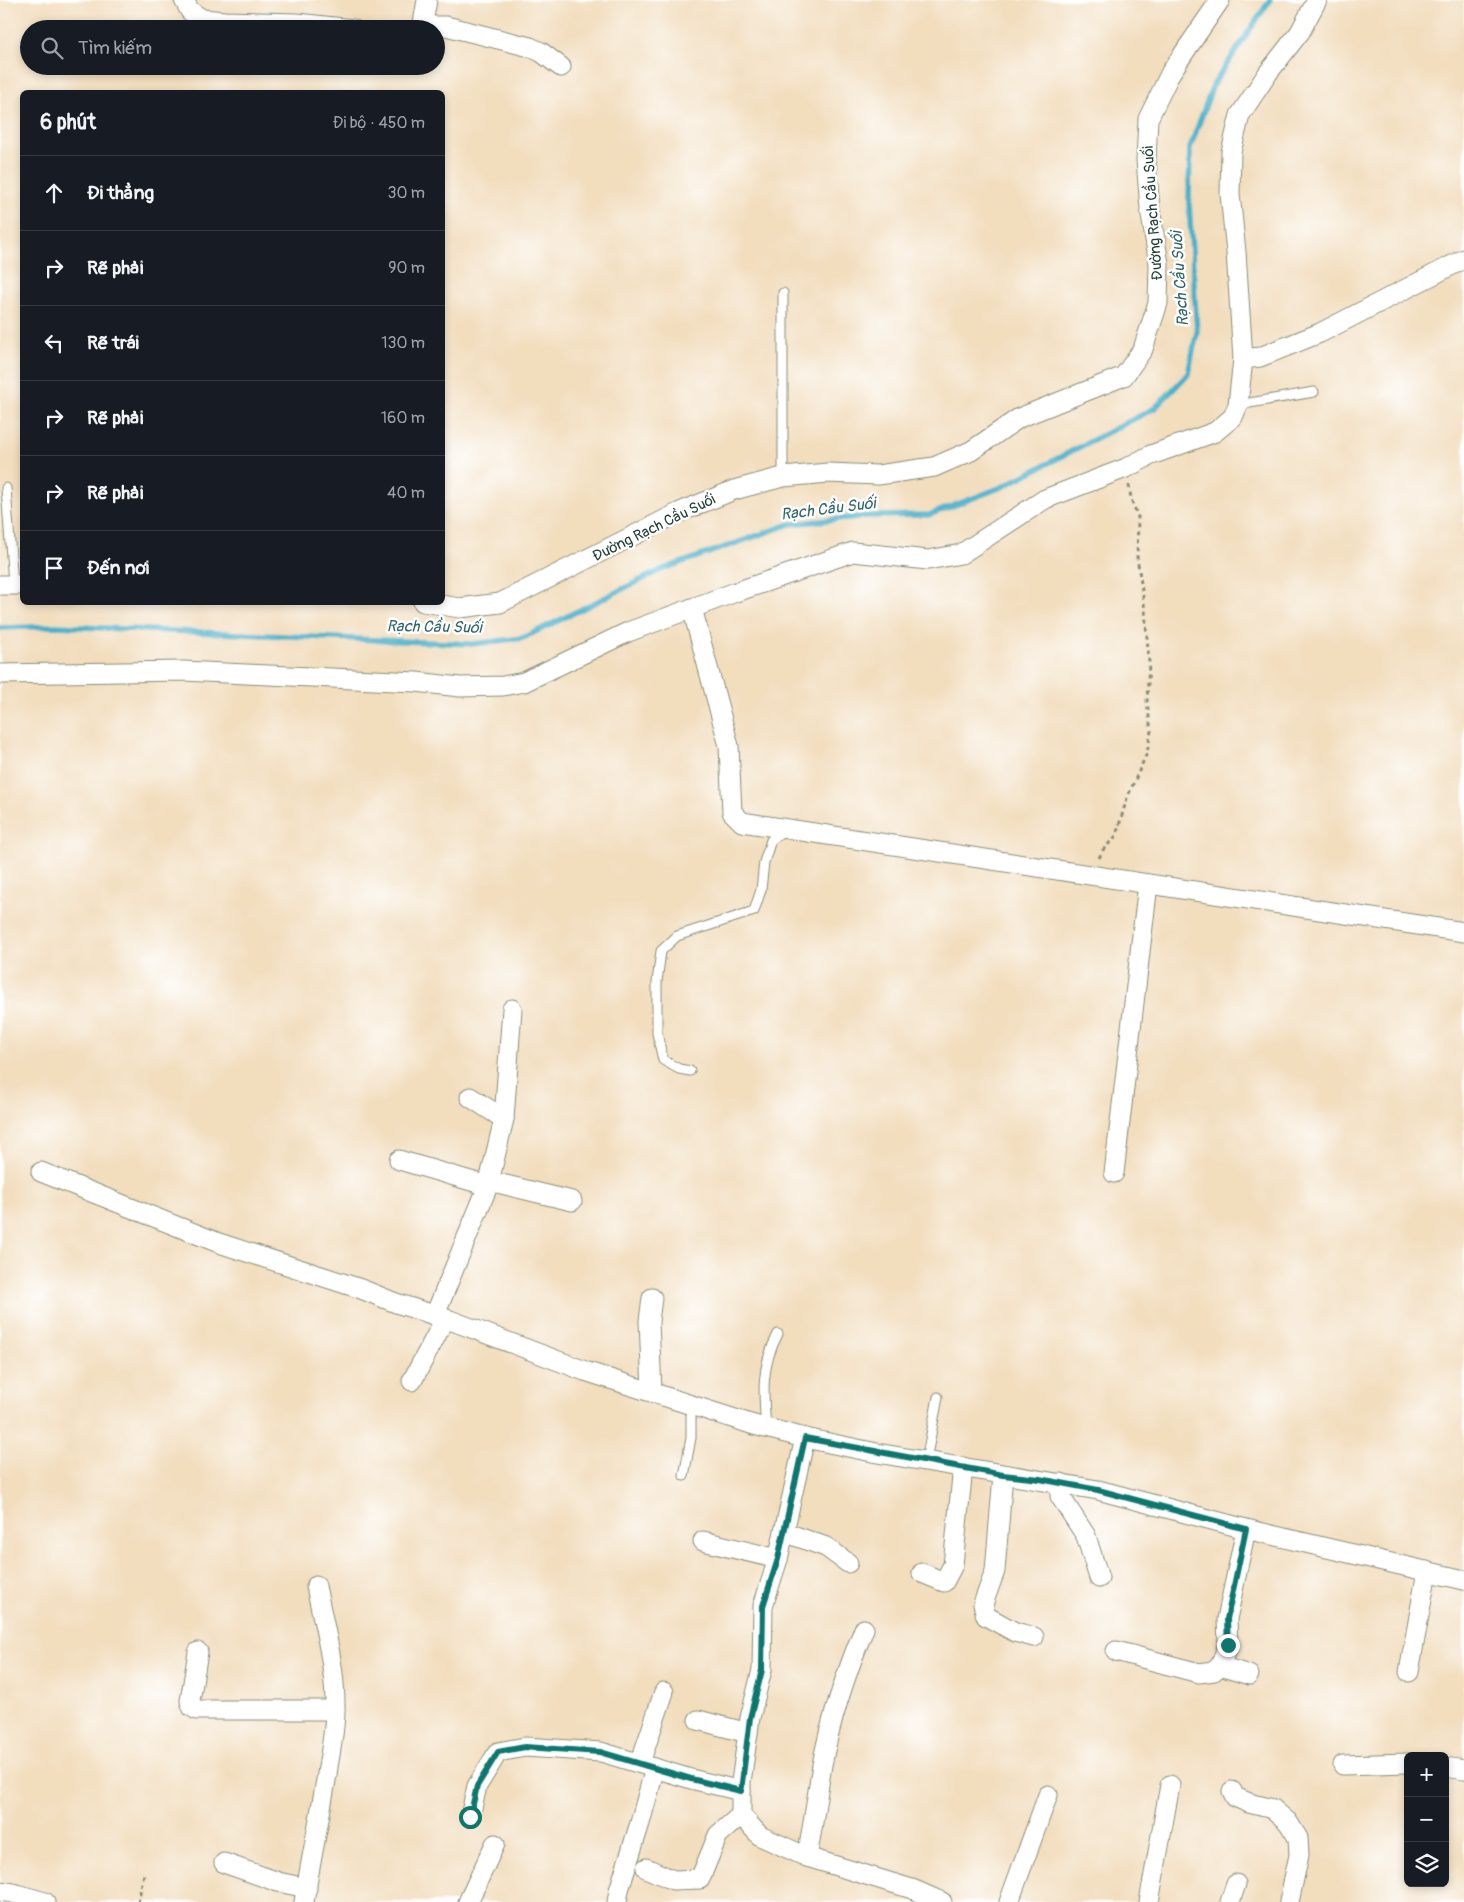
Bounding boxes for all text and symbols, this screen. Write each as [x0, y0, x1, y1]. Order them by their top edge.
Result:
search box [20, 20, 445, 75]
icon: search [38, 34, 66, 62]
text: Tìm kiếm [78, 36, 152, 60]
text: 6 phút [40, 109, 96, 136]
text: Đi bộ · 450 m [333, 113, 425, 133]
street label: Đường Rạch Cầu Suối [1138, 145, 1167, 281]
icon: ahead [40, 179, 68, 207]
text: Đi thẳng [87, 181, 154, 205]
text: 30 m [387, 183, 425, 203]
water label: Rạch Cầu Suối [1166, 229, 1193, 327]
icon: right [40, 254, 68, 282]
text: Rẽ phải [87, 256, 143, 280]
text: 90 m [388, 258, 425, 278]
icon: left [40, 329, 68, 357]
text: Rẽ trái [87, 331, 139, 355]
text: 130 m [381, 333, 425, 353]
icon: right [40, 404, 68, 432]
text: Rẽ phải [87, 406, 143, 430]
text: 160 m [381, 408, 425, 428]
icon: right [40, 479, 68, 507]
text: Rẽ phải [87, 481, 143, 505]
text: 40 m [387, 483, 425, 503]
street label: Đường Rạch Cầu Suối [589, 489, 719, 566]
water label: Rạch Cầu Suối [779, 492, 879, 525]
icon: arrive [40, 554, 68, 582]
text: Đến nơi [87, 556, 149, 580]
water label: Rạch Cầu Suối [386, 615, 484, 638]
route end [1217, 1634, 1240, 1657]
map controls [1404, 1752, 1449, 1887]
button: + [1404, 1752, 1449, 1797]
button: − [1404, 1797, 1449, 1842]
route start [459, 1806, 482, 1829]
button: layers [1404, 1842, 1449, 1887]

